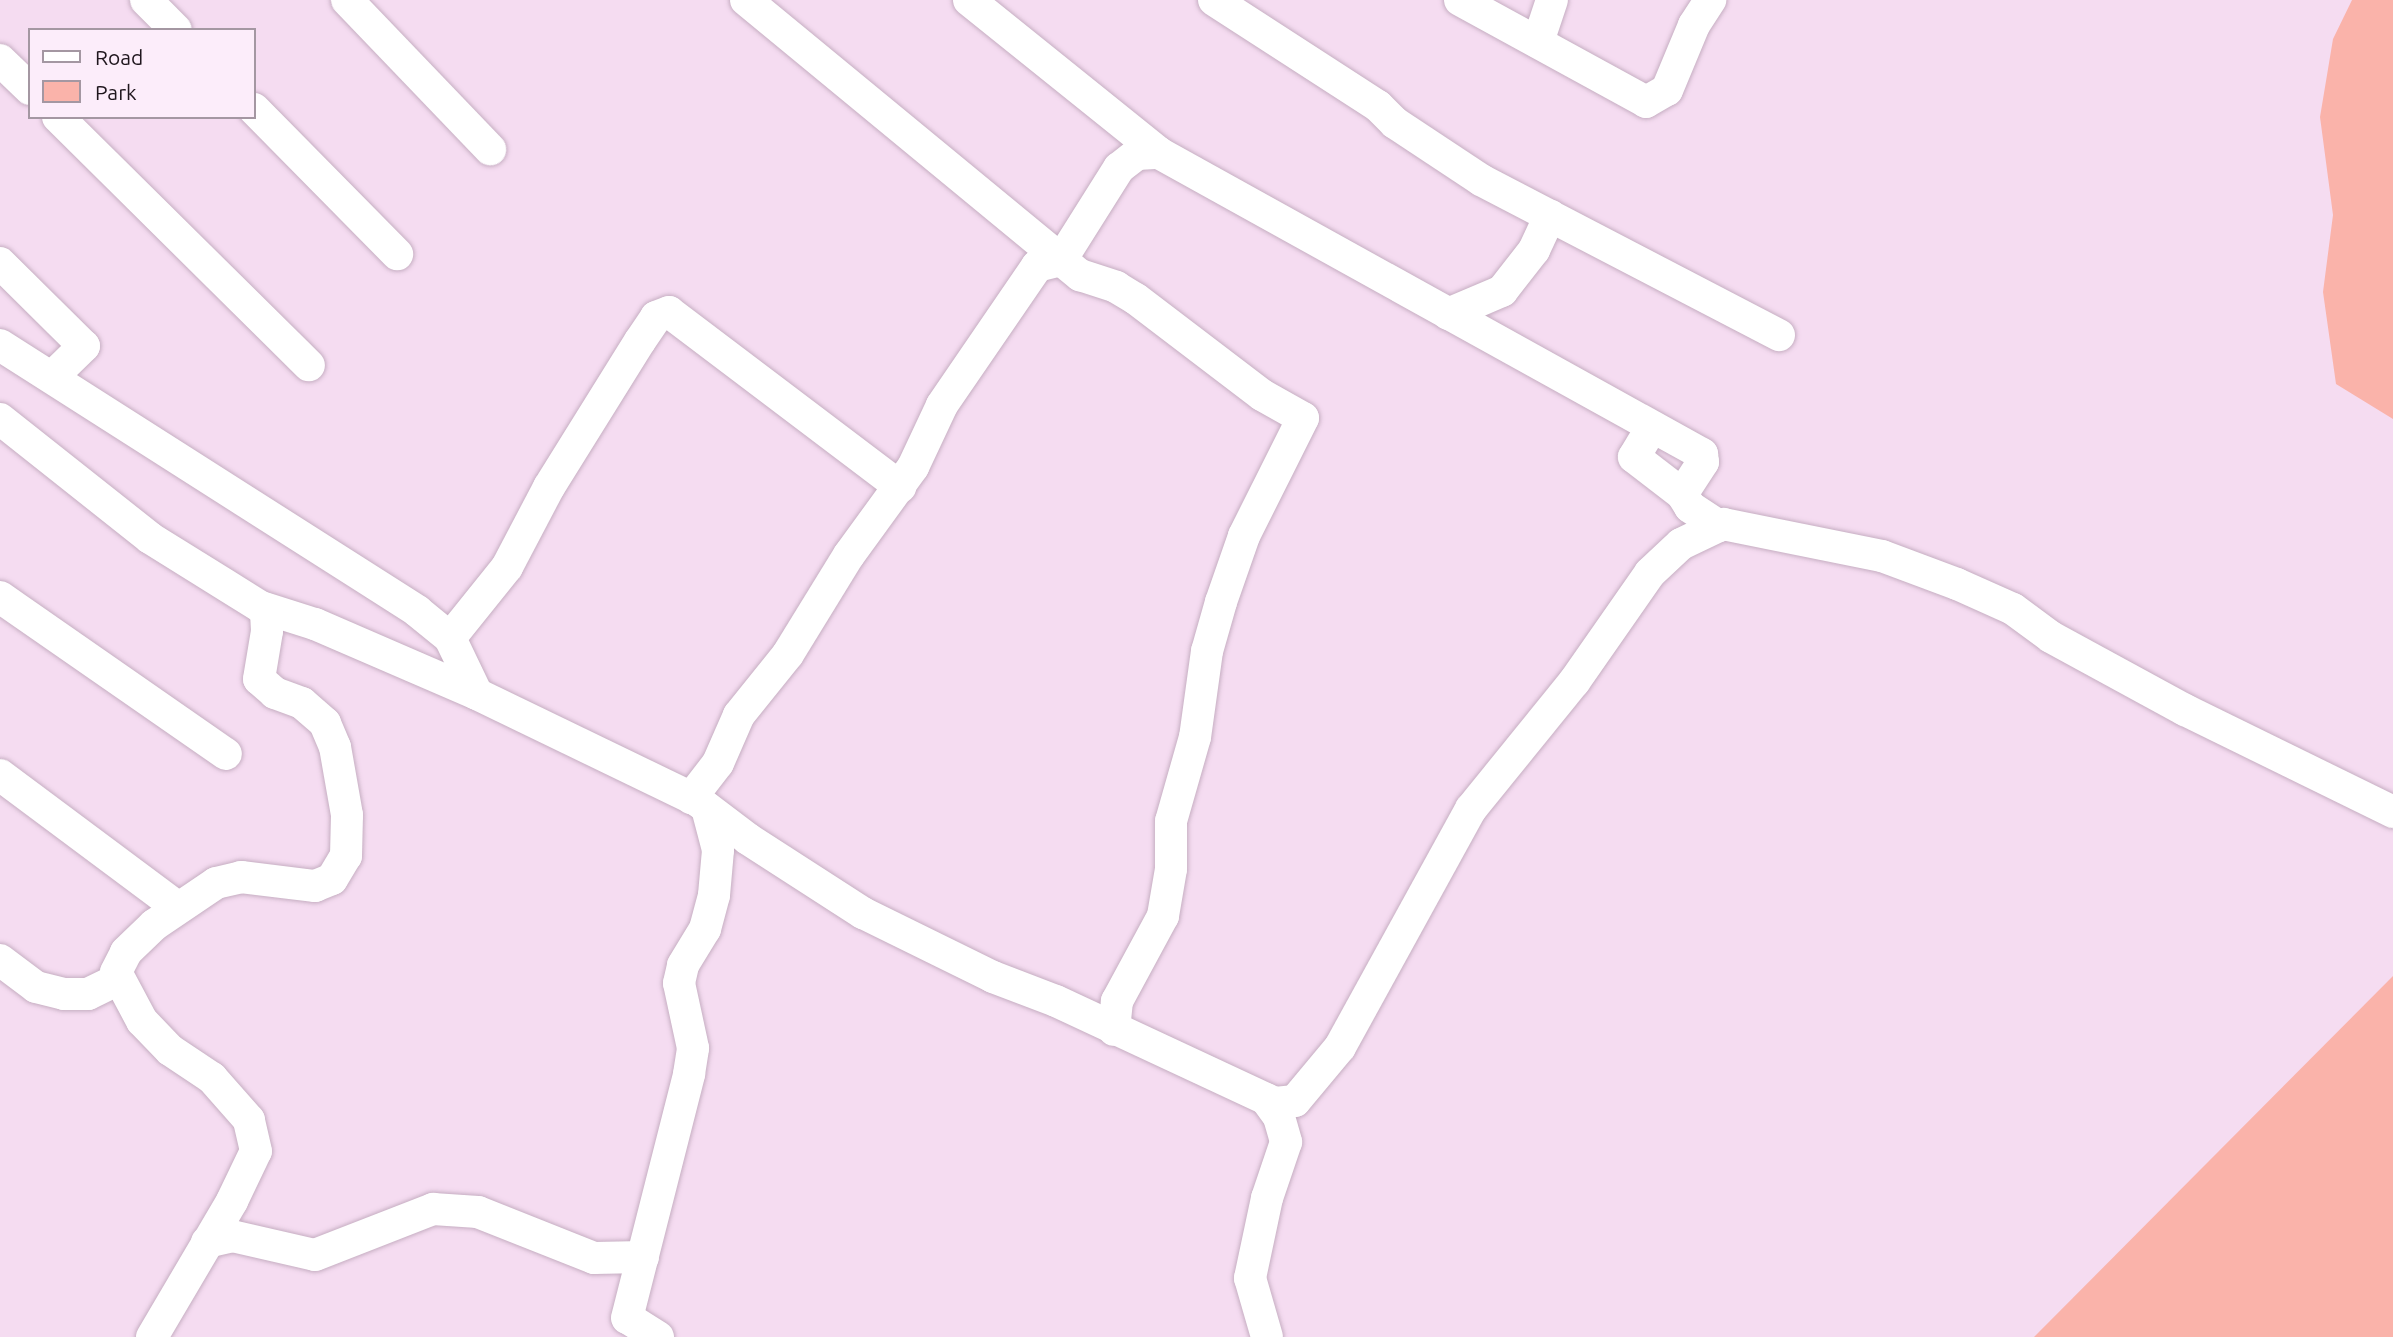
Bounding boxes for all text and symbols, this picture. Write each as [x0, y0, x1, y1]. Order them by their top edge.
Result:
legend [28, 28, 256, 119]
text: Road [95, 45, 143, 69]
text: Park [95, 80, 137, 104]

